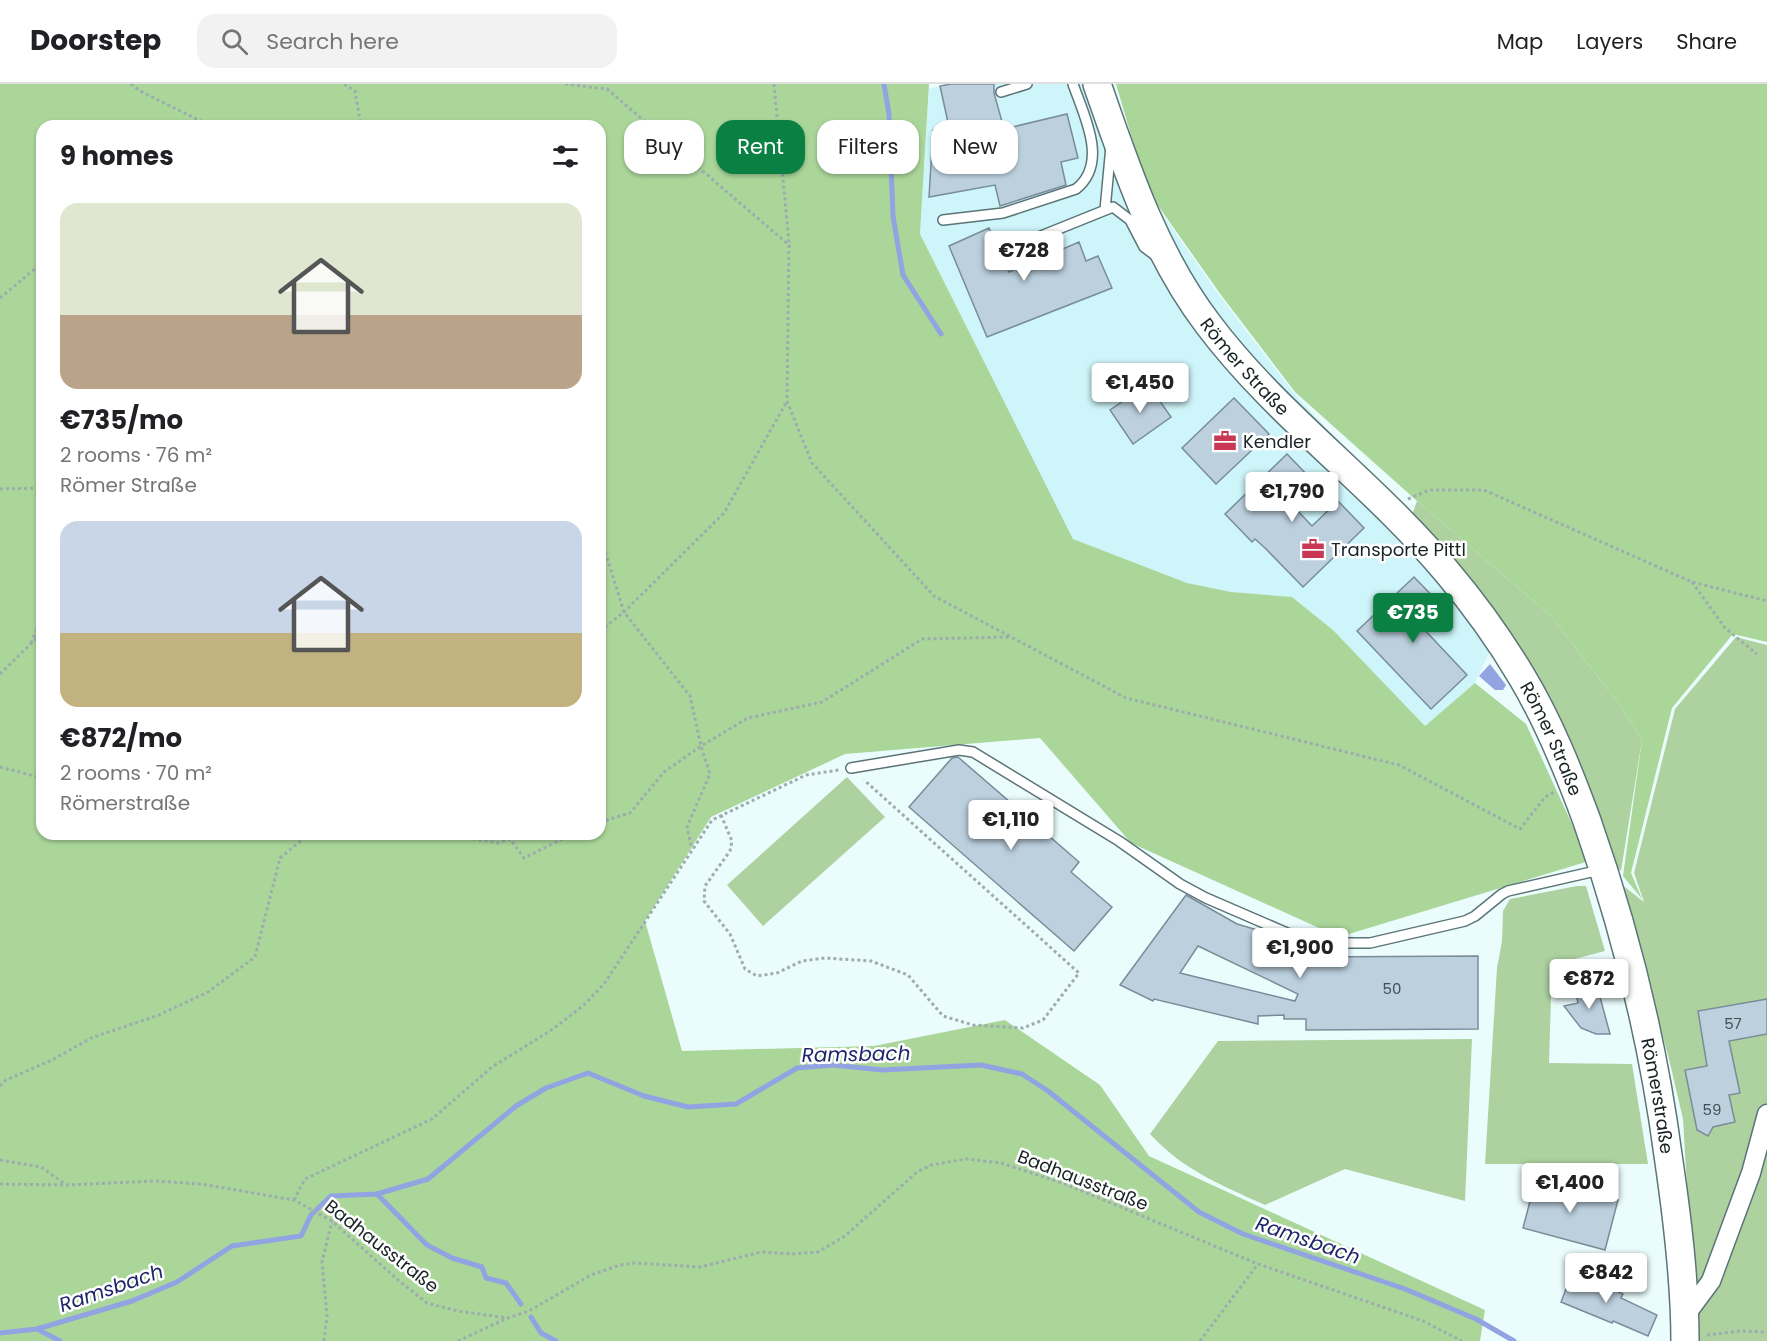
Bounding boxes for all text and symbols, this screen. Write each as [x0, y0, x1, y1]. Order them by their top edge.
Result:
search box [197, 14, 617, 68]
text: Doorstep [30, 21, 161, 60]
icon: search [218, 25, 251, 58]
text: Search here [266, 26, 399, 57]
text: Map [1497, 27, 1543, 56]
text: Layers [1576, 27, 1643, 56]
text: Share [1676, 27, 1737, 56]
chip: Buy [624, 120, 704, 174]
chip: Rent [716, 120, 805, 174]
chip: Filters [817, 120, 919, 174]
chip: New [931, 120, 1018, 174]
text: 9 homes [60, 138, 174, 174]
icon: filters [549, 140, 582, 173]
pin: €728 [988, 231, 1060, 282]
text: €728 [999, 236, 1050, 264]
icon: home [267, 242, 375, 350]
street label: Römer Straße [1195, 312, 1295, 421]
pin: €1,450 [1091, 363, 1189, 414]
text: €1,450 [1106, 368, 1174, 396]
text: €735/mo [60, 402, 183, 438]
office icon: Kendler [1212, 428, 1238, 454]
place label: Kendler [1243, 429, 1311, 454]
text: 2 rooms · 76 m² [60, 441, 212, 469]
text: Römer Straße [60, 471, 197, 499]
pin: €1,790 [1243, 472, 1341, 523]
text: €1,790 [1259, 477, 1325, 505]
office icon: Transporte Pittl [1300, 536, 1326, 562]
place label: Transporte Pittl [1331, 537, 1466, 562]
icon: home [267, 560, 375, 668]
pin: €735 [1377, 593, 1449, 644]
text: €735 [1387, 598, 1439, 626]
street label: Römer Straße [1515, 677, 1589, 799]
text: €872/mo [60, 720, 182, 756]
text: 2 rooms · 70 m² [60, 759, 212, 787]
text: Römerstraße [60, 789, 190, 817]
pin: €1,110 [962, 800, 1060, 851]
text: €1,110 [982, 805, 1040, 833]
pin: €1,900 [1251, 928, 1349, 979]
text: €1,900 [1266, 933, 1334, 961]
pin: €872 [1553, 959, 1625, 1010]
text: €872 [1564, 964, 1615, 992]
house number: 50 [1383, 978, 1401, 999]
house number: 57 [1724, 1013, 1742, 1034]
street label: Römerstraße [1636, 1036, 1680, 1155]
water label: Ramsbach [801, 1039, 911, 1069]
house number: 59 [1703, 1099, 1721, 1120]
street label: Badhausstraße [1014, 1144, 1152, 1216]
pin: €1,400 [1521, 1163, 1619, 1214]
text: €1,400 [1536, 1168, 1604, 1196]
street label: Badhausstraße [320, 1194, 444, 1298]
water label: Ramsbach [1252, 1209, 1364, 1271]
pin: €842 [1570, 1253, 1642, 1304]
water label: Ramsbach [55, 1257, 167, 1319]
text: €842 [1579, 1258, 1633, 1286]

